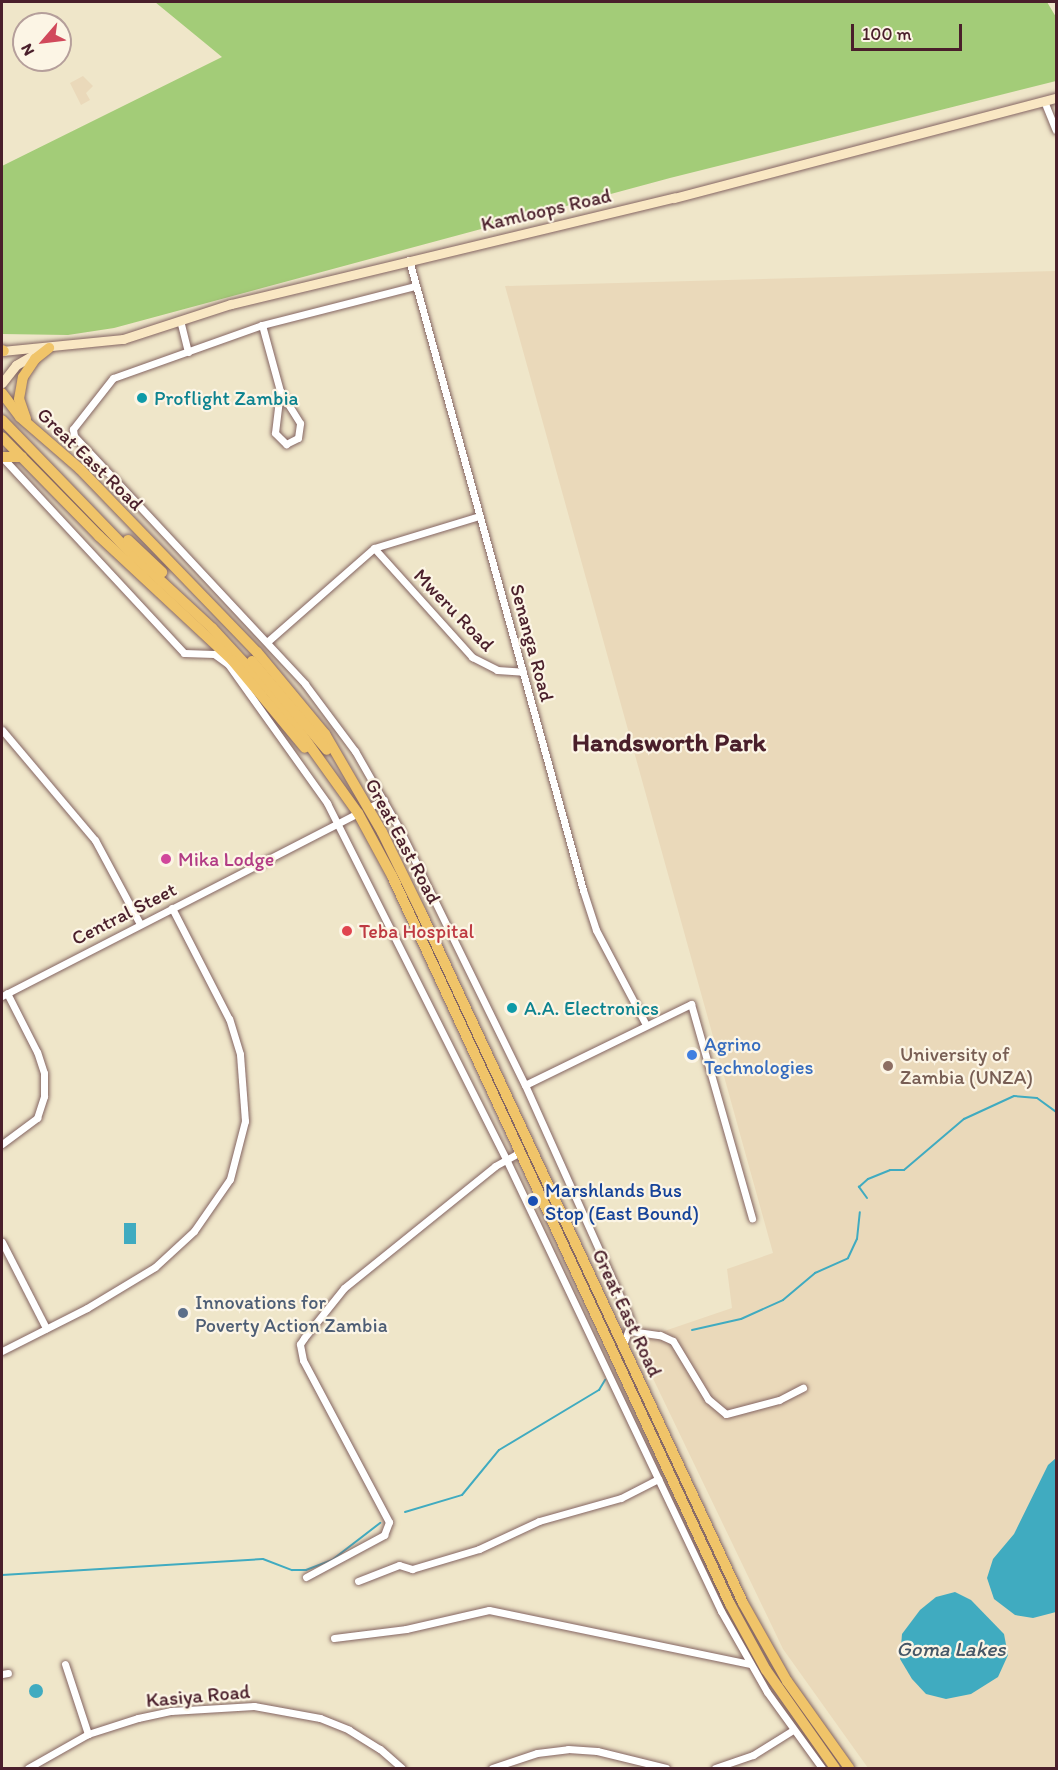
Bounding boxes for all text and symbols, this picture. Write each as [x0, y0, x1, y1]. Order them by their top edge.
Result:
north arrow [12, 12, 72, 72]
scale bar [854, 12, 965, 50]
text: 100 m [862, 23, 912, 45]
text: N [17, 41, 38, 59]
street label: Kamloops Road [478, 183, 614, 237]
place label: Proflight Zambia [154, 386, 299, 410]
marker: Proflight Zambia [135, 391, 149, 405]
street label: Great East Road [32, 402, 148, 516]
street label: Mweru Road [409, 564, 499, 656]
street label: Senanga Road [505, 582, 559, 704]
district label: Handsworth Park [572, 727, 766, 759]
street label: Great East Road [360, 774, 446, 908]
place label: Mika Lodge [178, 847, 275, 871]
marker: Mika Lodge [159, 852, 173, 866]
street label: Central Steet [68, 877, 180, 951]
place label: Teba Hospital [359, 919, 474, 943]
marker: Teba Hospital [340, 924, 354, 938]
place label: A.A. Electronics [524, 996, 659, 1020]
marker: A.A. Electronics [505, 1001, 519, 1015]
place label: Agrino Technologies [704, 1032, 813, 1079]
place label: University of Zambia (UNZA) [900, 1042, 1033, 1089]
marker: Agrino Technologies [685, 1048, 699, 1062]
marker: University of Zambia (UNZA) [881, 1059, 895, 1073]
place label: Marshlands Bus Stop (East Bound) [545, 1178, 700, 1225]
marker: Marshlands Bus Stop (East Bound) [526, 1194, 540, 1208]
street label: Great East Road [587, 1245, 667, 1381]
place label: Innovations for Poverty Action Zambia [195, 1290, 389, 1337]
marker: Innovations for Poverty Action Zambia [176, 1306, 190, 1320]
water label: Goma Lakes [896, 1636, 1006, 1662]
street label: Kasiya Road [145, 1679, 251, 1713]

